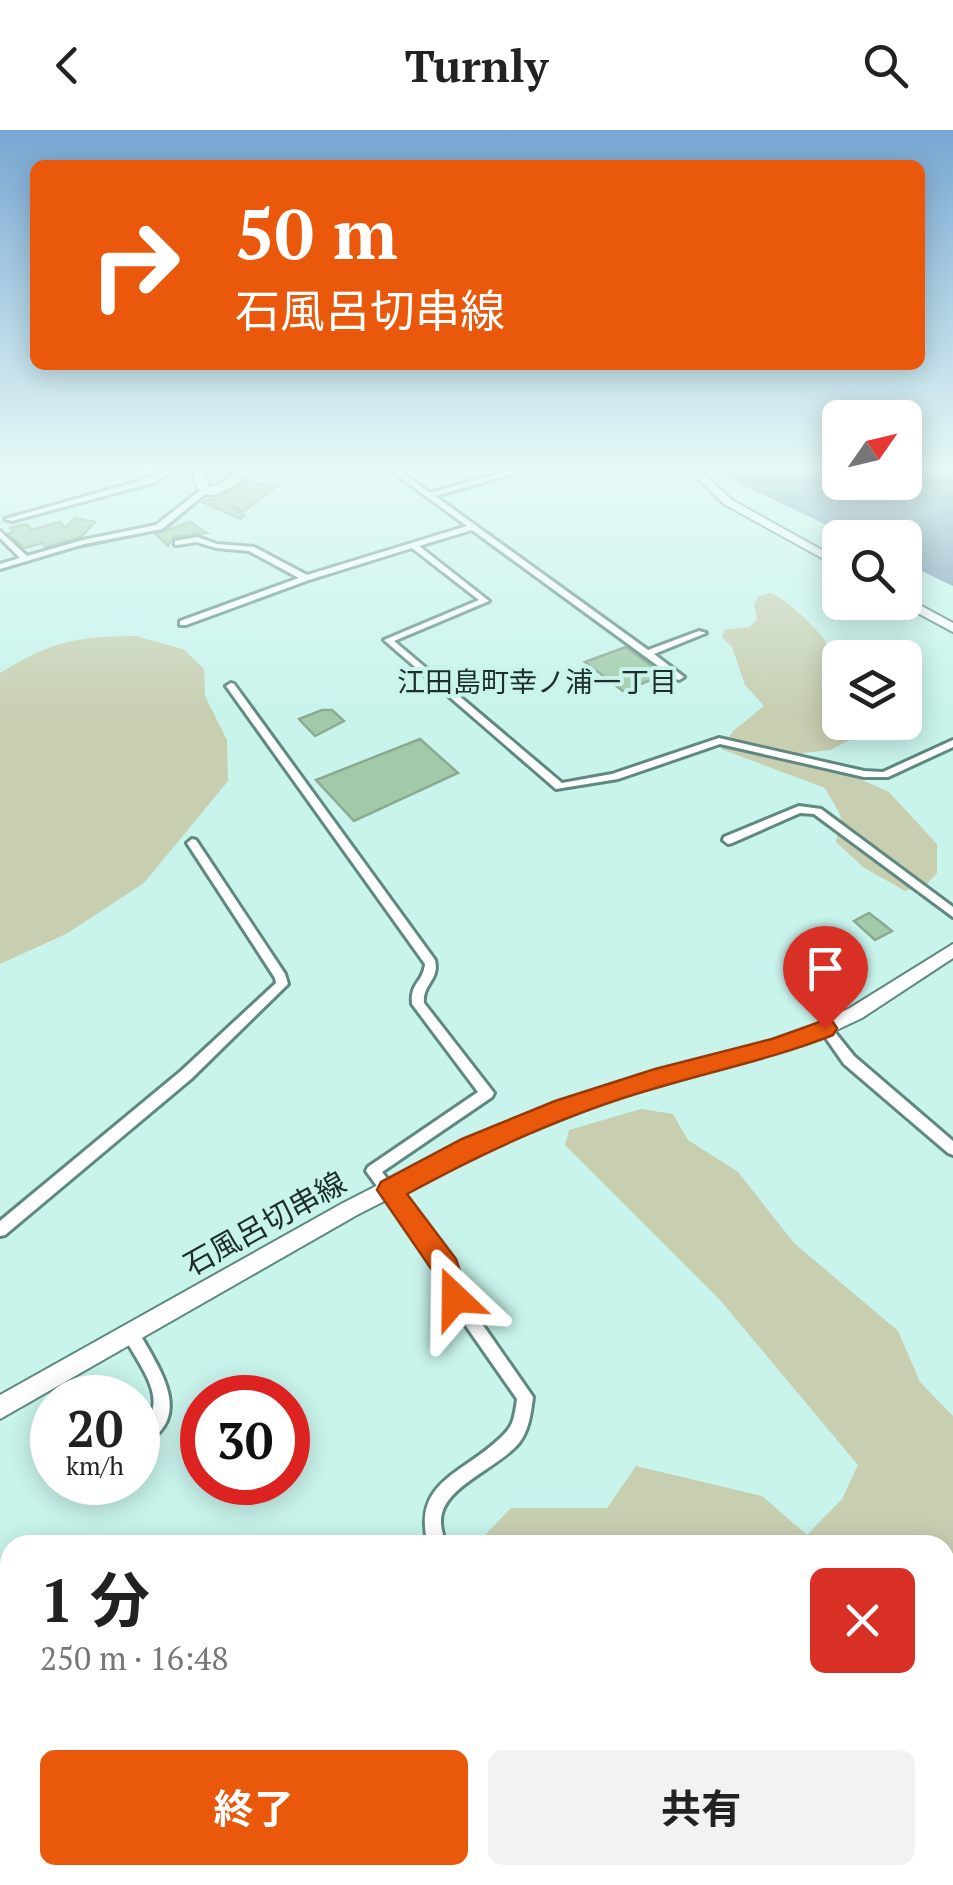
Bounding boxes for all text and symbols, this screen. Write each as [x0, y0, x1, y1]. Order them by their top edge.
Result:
text: Turnly [405, 35, 548, 95]
icon: back [40, 38, 95, 93]
icon: search [858, 38, 913, 93]
text: 50 m [235, 186, 398, 279]
icon: right [70, 200, 200, 330]
text: 石風呂切串線 [235, 280, 505, 340]
north arrow [822, 400, 922, 500]
map controls [822, 400, 922, 740]
button: search [822, 520, 922, 620]
button: layers [822, 640, 922, 740]
district label: 江田島町幸ノ浦一丁目 [397, 663, 677, 700]
pin [783, 926, 868, 1029]
icon: arrive [798, 941, 853, 996]
street label: 石風呂切串線 [176, 1162, 353, 1284]
position arrow [403, 1246, 507, 1350]
speed limit sign: 30 [180, 1375, 310, 1505]
text: 20 [67, 1395, 123, 1461]
text: km/h [66, 1449, 124, 1482]
text: 1 分 [40, 1560, 150, 1639]
button: close [810, 1568, 915, 1673]
text: 250 m · 16:48 [40, 1637, 228, 1679]
button: 終了 [40, 1750, 468, 1865]
button: 共有 [488, 1750, 915, 1865]

